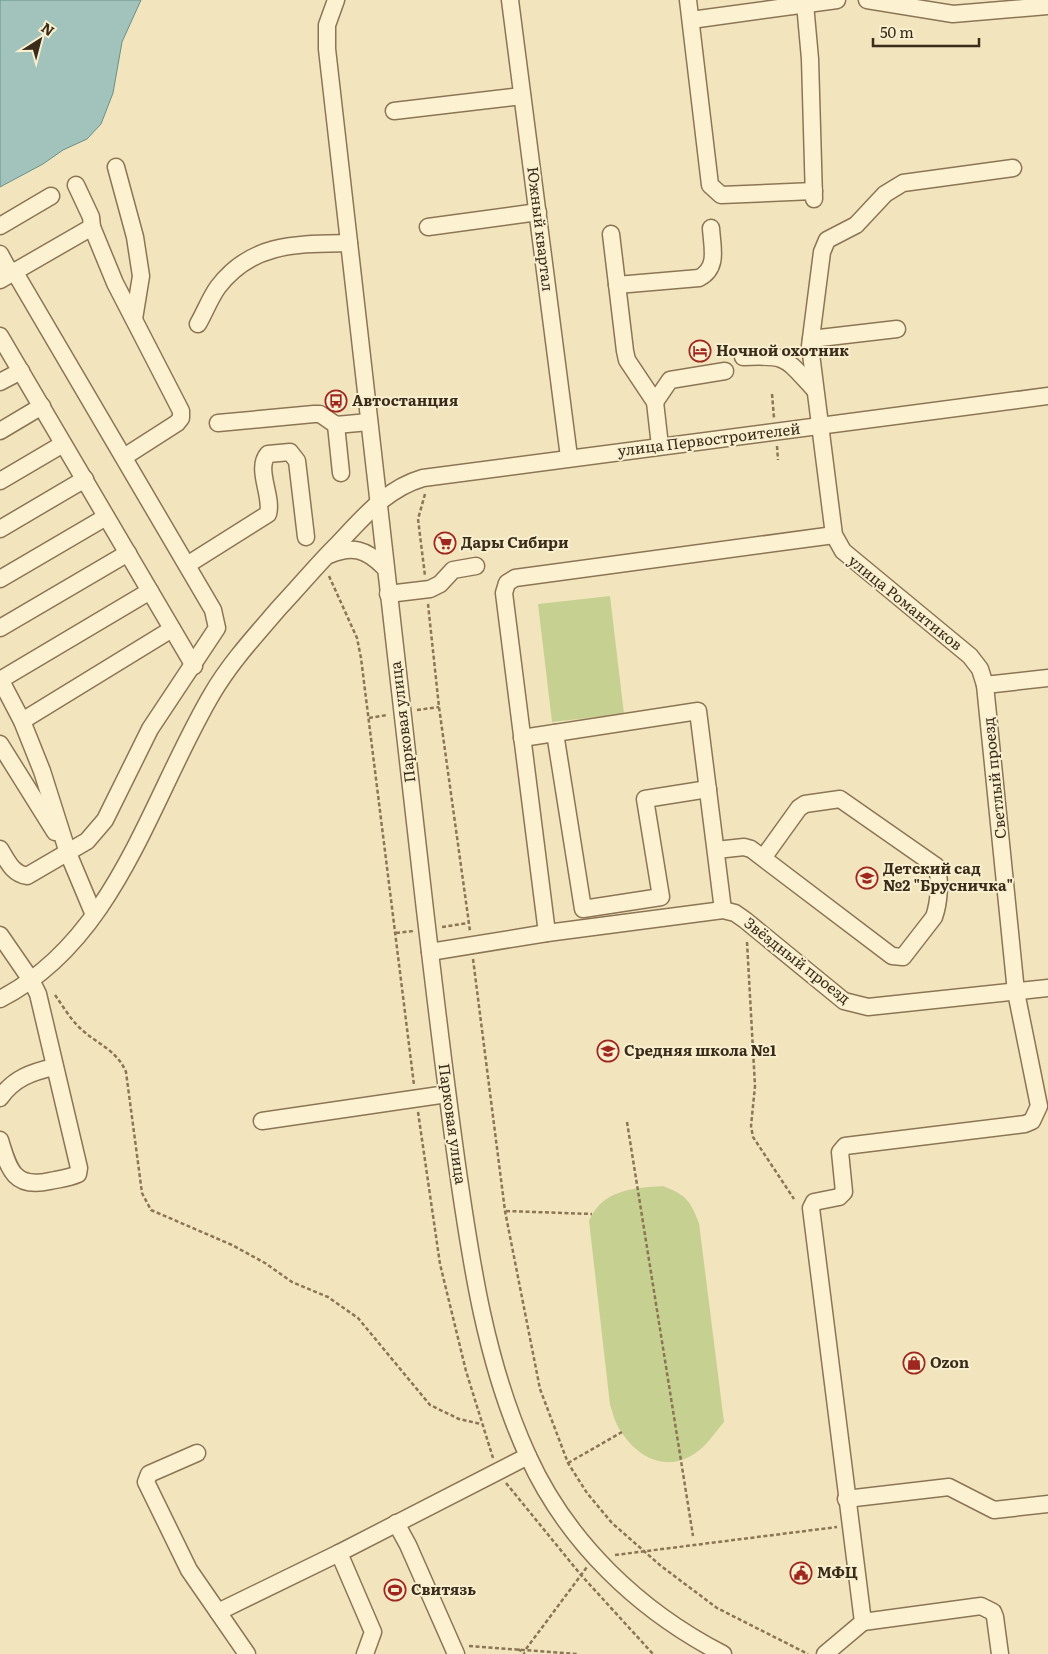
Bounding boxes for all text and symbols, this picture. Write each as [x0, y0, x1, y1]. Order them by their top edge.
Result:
north arrow [15, 15, 65, 65]
scale bar [873, 15, 979, 47]
text: N [38, 17, 59, 40]
text: 50 m [880, 20, 914, 43]
street label: Южный квартал [522, 165, 561, 293]
place label: Ночной охотник [716, 338, 849, 361]
hotel icon: Ночной охотник [688, 339, 712, 363]
place label: Автостанция [352, 388, 459, 411]
bus stop icon: Автостанция [324, 389, 348, 413]
street label: улица Первостроителей [616, 416, 802, 461]
place label: Дары Сибири [461, 530, 569, 553]
supermarket icon: Дары Сибири [433, 531, 457, 555]
street label: улица Романтиков [844, 548, 968, 655]
street label: Парковая улица [383, 659, 420, 784]
street label: Светлый проезд [976, 716, 1011, 840]
place label: Детский сад №2 "Брусничка" [883, 856, 1013, 896]
school or university icon: Детский сад №2 "Брусничка" [855, 866, 879, 890]
street label: Звёздный проезд [740, 911, 856, 1009]
place label: Средняя школа №1 [624, 1038, 776, 1061]
school or university icon: Средняя школа №1 [596, 1039, 620, 1063]
street label: Парковая улица [434, 1062, 473, 1187]
place label: Ozon [930, 1350, 970, 1373]
shop icon: Ozon [902, 1351, 926, 1375]
place label: МФЦ [817, 1560, 858, 1583]
public building icon: МФЦ [789, 1561, 813, 1585]
place label: Свитязь [411, 1577, 476, 1600]
sports icon: Свитязь [383, 1578, 407, 1602]

